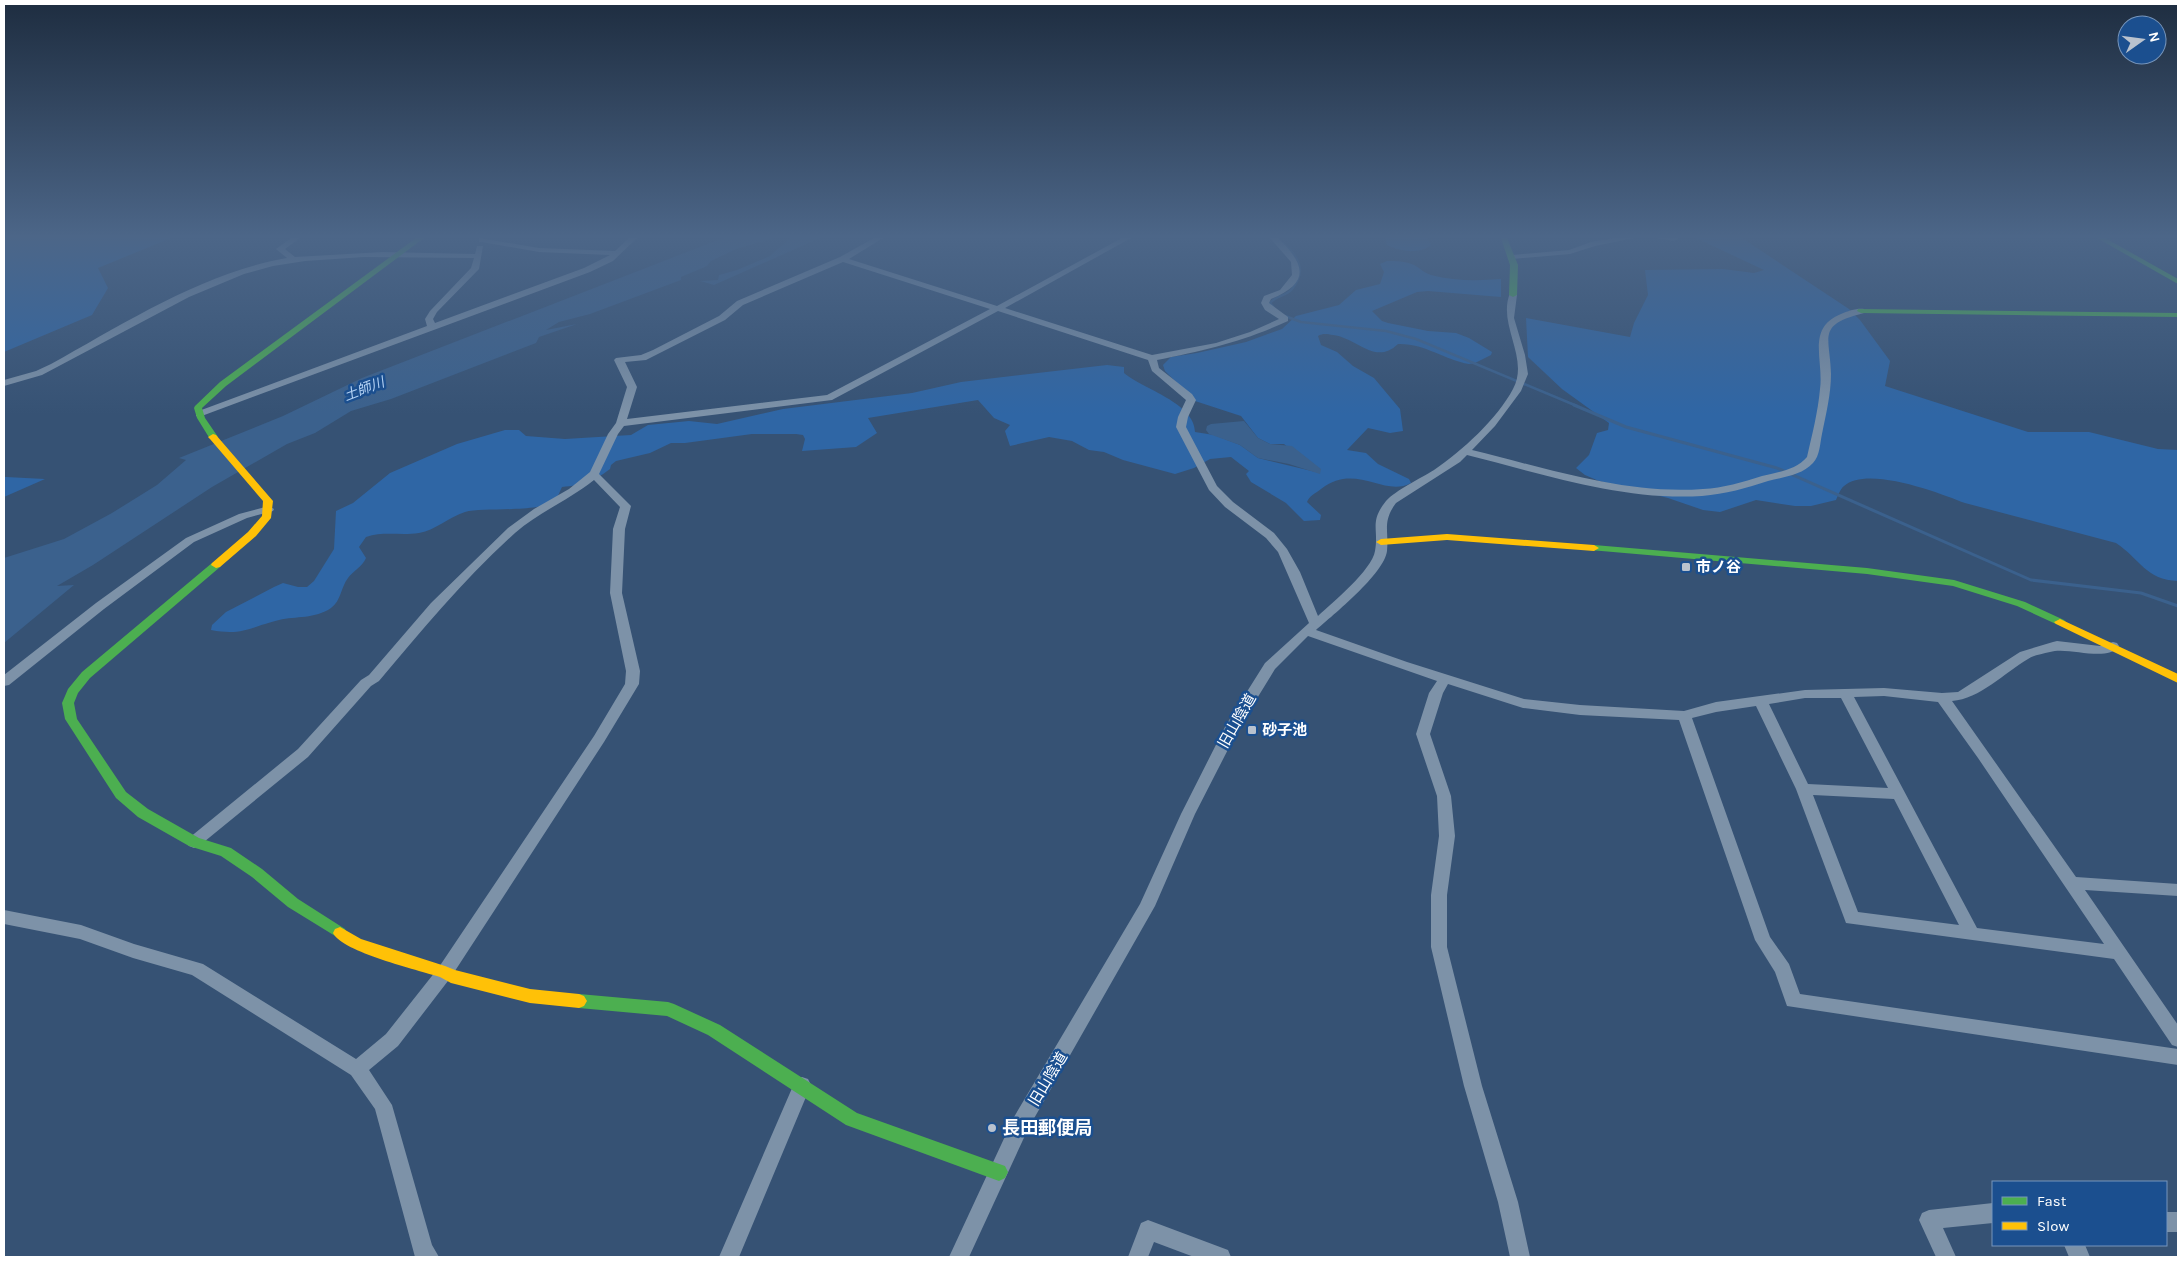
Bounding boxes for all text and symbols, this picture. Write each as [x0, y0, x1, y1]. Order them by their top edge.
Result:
north arrow [2117, 15, 2167, 65]
text: N [2145, 30, 2164, 44]
water label: 土師川 [341, 373, 389, 404]
place label: 市ノ谷 [1696, 558, 1741, 576]
marker: 市ノ谷 [1680, 561, 1692, 573]
street label: 旧山陰道 [1214, 691, 1260, 751]
place label: 砂子池 [1262, 721, 1307, 739]
marker: 砂子池 [1246, 724, 1258, 736]
street label: 旧山陰道 [1025, 1049, 1071, 1109]
place label: 長田郵便局 [1002, 1117, 1092, 1139]
marker: 長田郵便局 [986, 1122, 998, 1134]
legend [1992, 1181, 2167, 1246]
text: Fast [2037, 1192, 2067, 1210]
text: Slow [2037, 1217, 2069, 1235]

